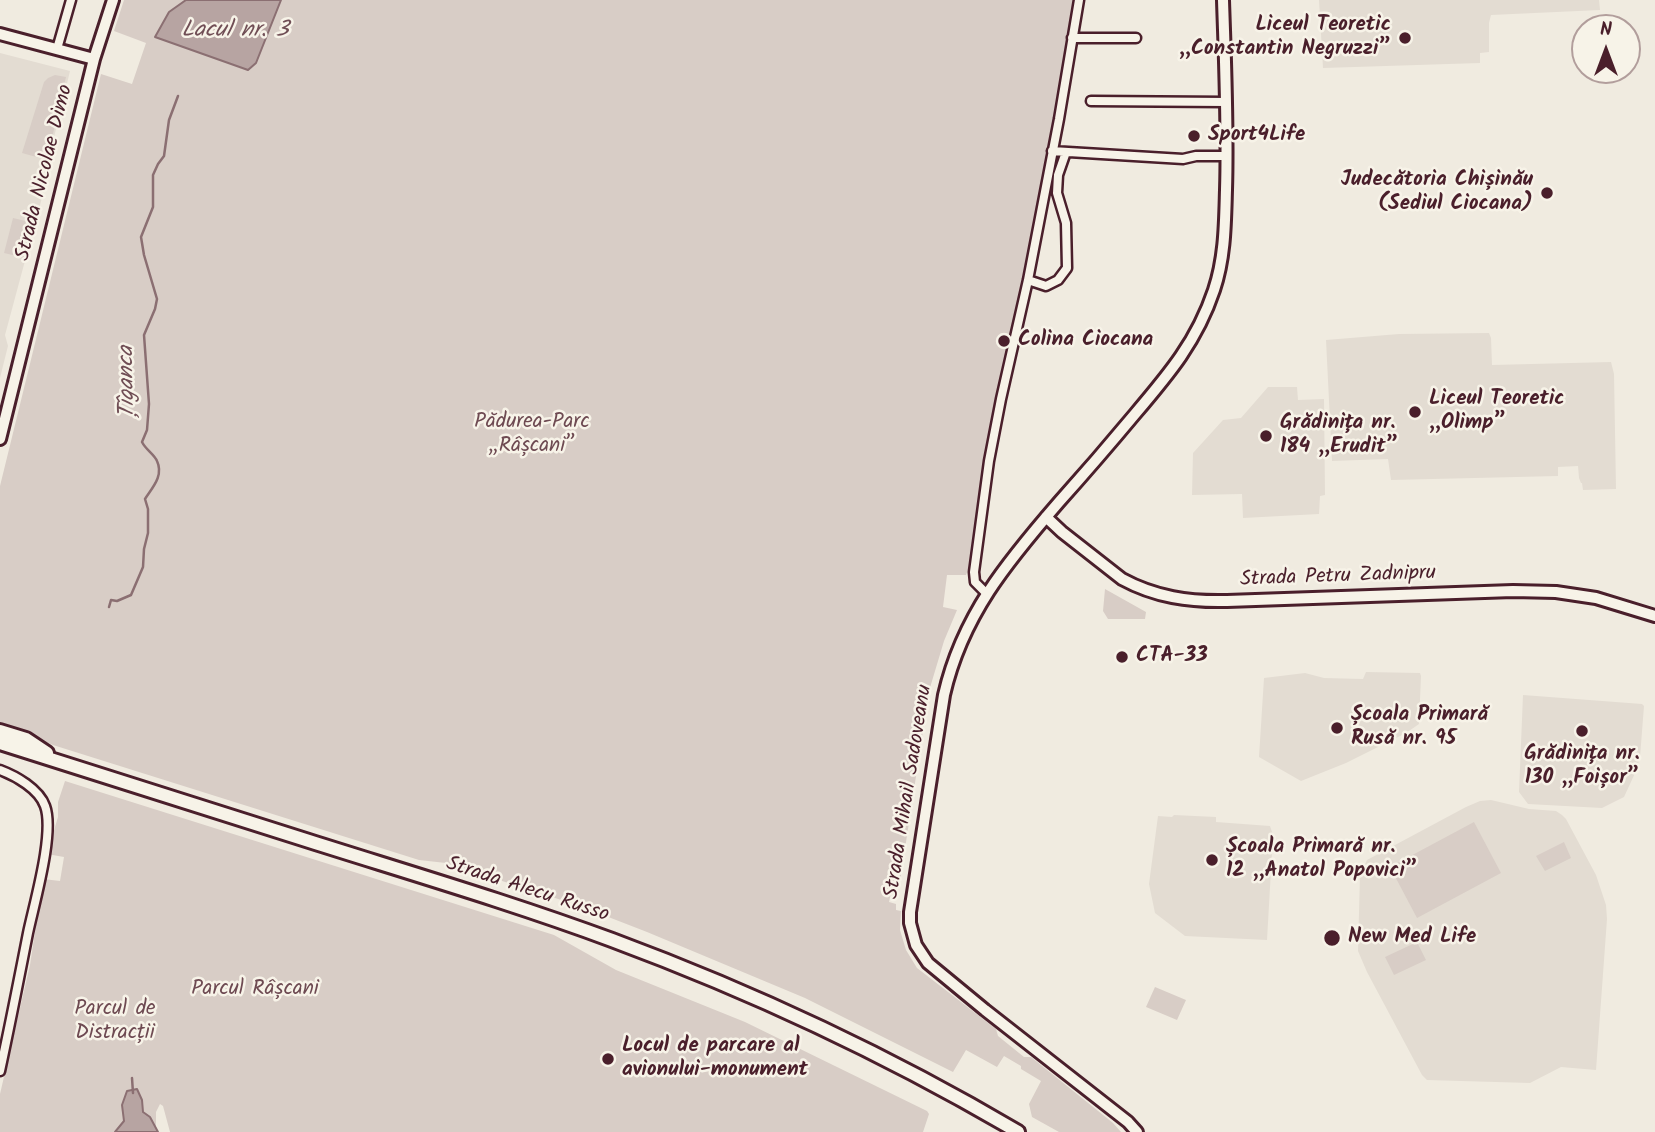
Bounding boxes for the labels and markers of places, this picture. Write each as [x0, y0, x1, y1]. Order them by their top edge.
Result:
place label: Liceul Teoretic „Constantin Negruzzi” [1179, 13, 1391, 63]
marker: Liceul Teoretic „Constantin Negruzzi” [1397, 30, 1413, 46]
place label: Sport4Life [1208, 123, 1305, 149]
marker: Sport4Life [1186, 128, 1202, 144]
place label: Judecătoria Chișinău (Sediul Ciocana) [1341, 168, 1533, 218]
marker: Judecătoria Chișinău (Sediul Ciocana) [1539, 185, 1555, 201]
place label: Colina Ciocana [1018, 328, 1153, 354]
marker: Colina Ciocana [996, 333, 1012, 349]
place label: Liceul Teoretic „Olimp” [1429, 387, 1565, 437]
marker: Liceul Teoretic „Olimp” [1407, 404, 1423, 420]
place label: Grădinița nr. 184 „Erudit” [1280, 411, 1398, 461]
marker: Grădinița nr. 184 „Erudit” [1258, 428, 1274, 444]
place label: CTA-33 [1136, 644, 1208, 670]
marker: CTA-33 [1114, 649, 1130, 665]
place label: Școala Primară Rusă nr. 95 [1351, 703, 1488, 753]
marker: Școala Primară Rusă nr. 95 [1329, 720, 1345, 736]
marker: Grădinița nr. 130 „Foișor” [1574, 723, 1590, 739]
place label: Grădinița nr. 130 „Foișor” [1524, 742, 1640, 792]
place label: Școala Primară nr. 12 „Anatol Popovici” [1226, 835, 1417, 885]
marker: Școala Primară nr. 12 „Anatol Popovici” [1204, 852, 1220, 868]
place label: New Med Life [1348, 925, 1476, 951]
marker: New Med Life [1322, 928, 1342, 948]
place label: Locul de parcare al avionului-monument [622, 1034, 808, 1084]
marker: Locul de parcare al avionului-monument [600, 1051, 616, 1067]

